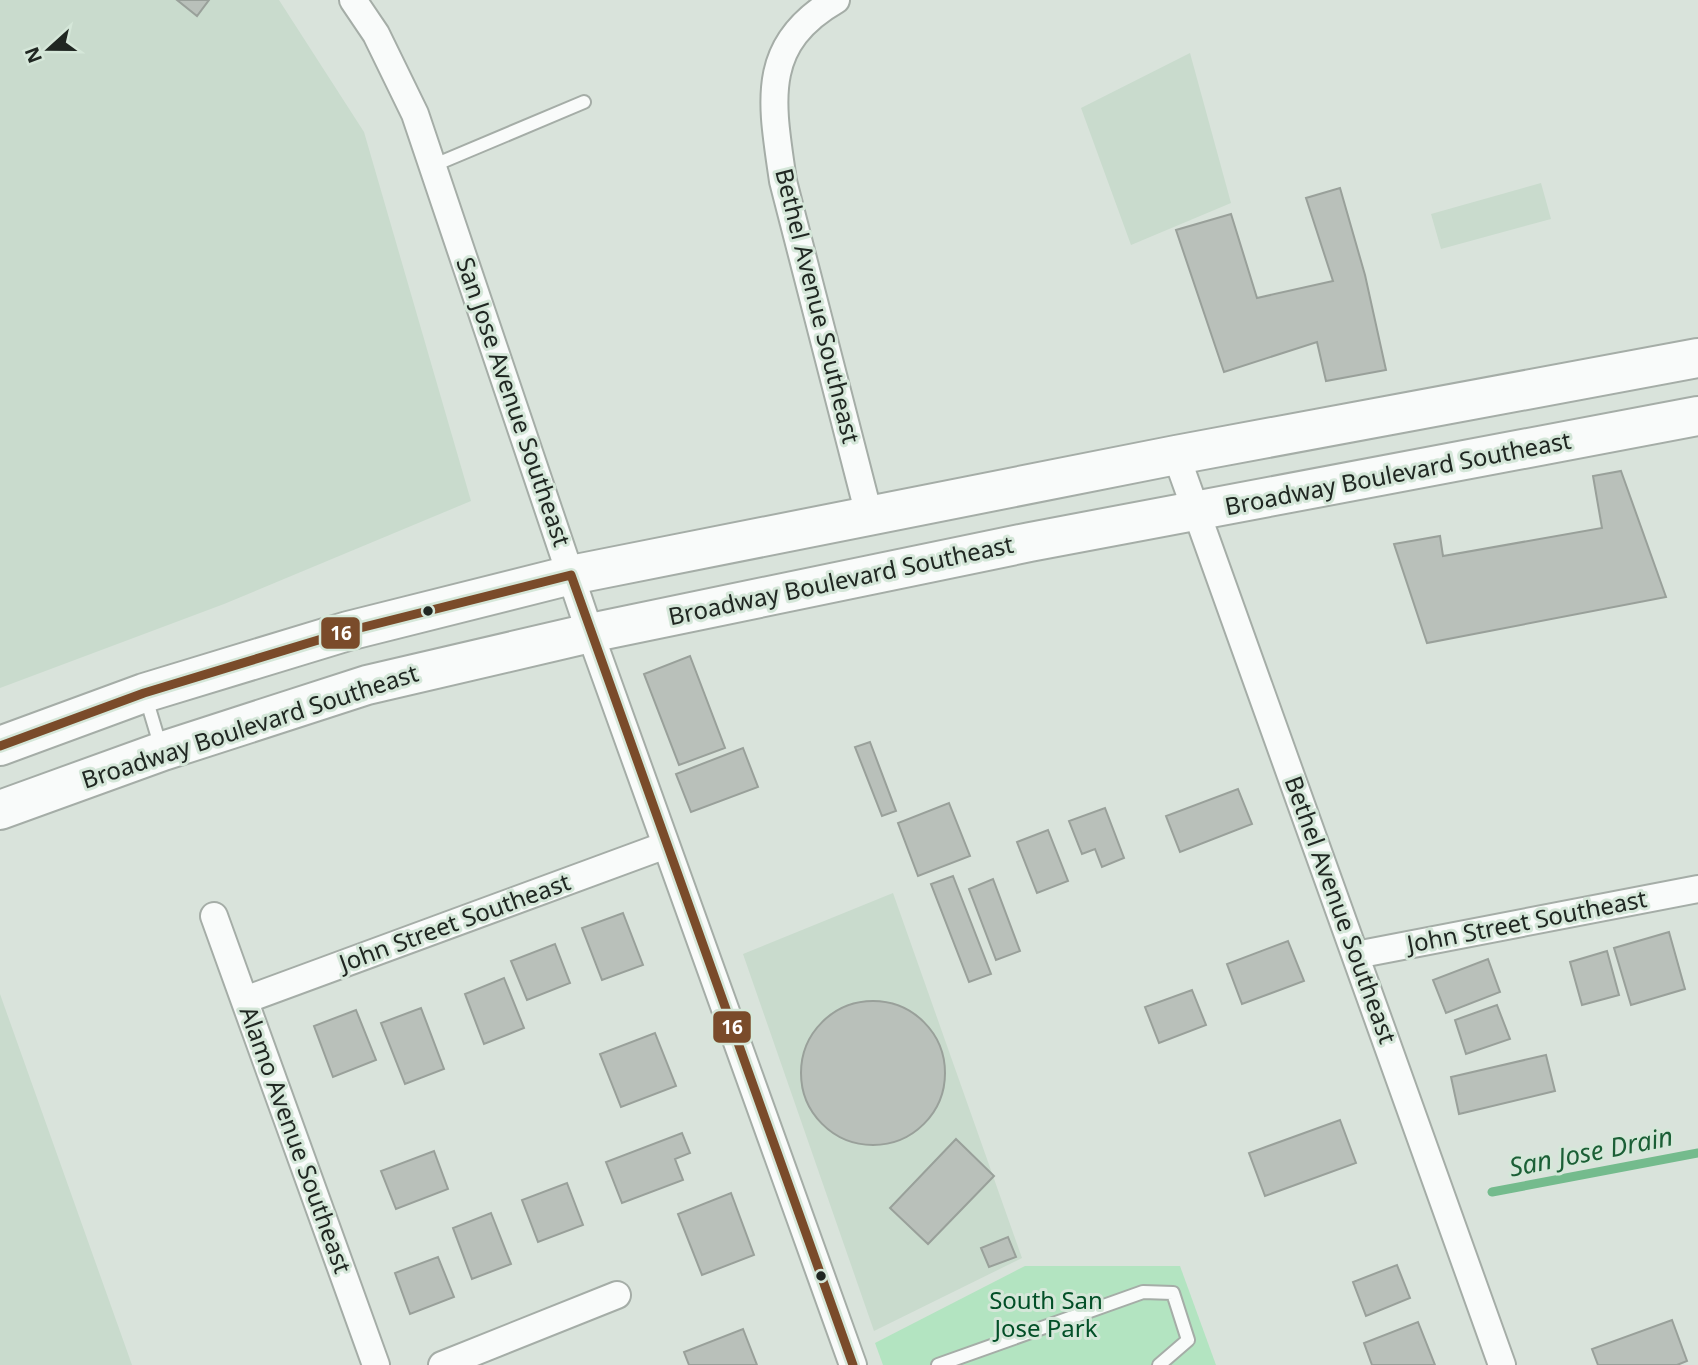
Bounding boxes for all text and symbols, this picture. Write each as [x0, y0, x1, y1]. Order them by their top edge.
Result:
north arrow [14, 14, 84, 84]
text: N [18, 43, 48, 67]
street label: Bethel Avenue Southeast [768, 165, 869, 447]
street label: San Jose Avenue Southeast [449, 253, 580, 551]
street label: Broadway Boulevard Southeast [1222, 423, 1574, 522]
street label: Broadway Boulevard Southeast [665, 527, 1017, 632]
unlabelled marker [421, 604, 435, 618]
line badge: 16 [320, 616, 361, 650]
text: 16 [330, 620, 352, 646]
street label: Broadway Boulevard Southeast [77, 655, 422, 796]
street label: Bethel Avenue Southeast [1278, 771, 1405, 1048]
street label: John Street Southeast [333, 864, 575, 979]
street label: John Street Southeast [1402, 881, 1650, 960]
street label: Alamo Avenue Southeast [233, 1001, 360, 1278]
line badge: 16 [712, 1010, 752, 1044]
text: 16 [721, 1014, 743, 1040]
water label: San Jose Drain [1506, 1118, 1676, 1185]
unlabelled marker [814, 1269, 828, 1283]
park label: South San Jose Park [989, 1283, 1103, 1344]

